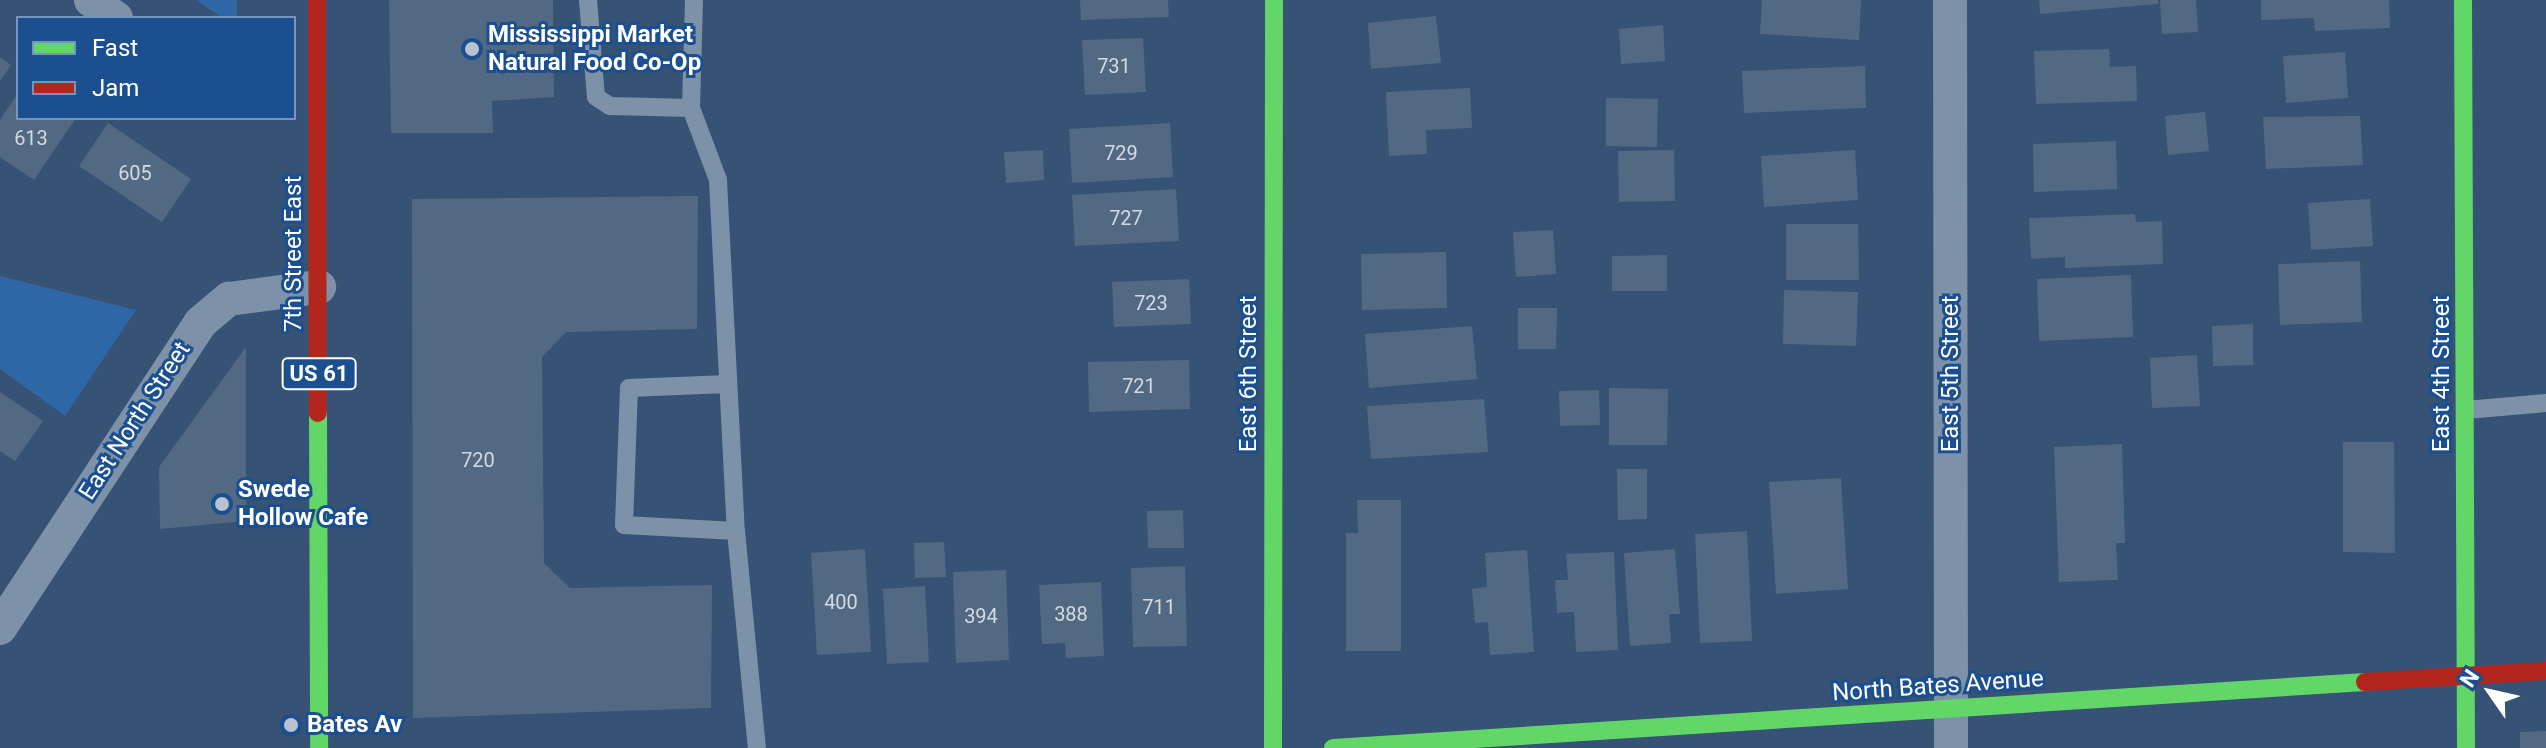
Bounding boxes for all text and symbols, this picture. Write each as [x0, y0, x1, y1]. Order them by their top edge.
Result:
legend [16, 16, 296, 120]
place label: Mississippi Market Natural Food Co-Op [488, 21, 701, 77]
text: Fast [92, 34, 138, 62]
marker: Mississippi Market Natural Food Co-Op [463, 40, 481, 58]
house number: 731 [1097, 54, 1131, 78]
text: Jam [92, 74, 139, 102]
house number: 613 [14, 126, 48, 150]
house number: 729 [1104, 141, 1138, 165]
house number: 605 [118, 161, 152, 185]
street label: 7th Street East [280, 176, 308, 332]
house number: 727 [1109, 206, 1143, 230]
house number: 723 [1134, 291, 1168, 315]
street label: East 6th Street [1235, 296, 1263, 452]
street label: East 5th Street [1937, 296, 1965, 452]
street label: East 4th Street [2428, 296, 2456, 452]
street label: East North Street [73, 337, 197, 505]
road number: US 61 [281, 356, 357, 392]
house number: 721 [1122, 374, 1156, 398]
house number: 720 [461, 448, 495, 472]
place label: Swede Hollow Cafe [238, 476, 368, 532]
marker: Swede Hollow Cafe [213, 495, 231, 513]
house number: 400 [824, 590, 858, 614]
house number: 711 [1142, 595, 1176, 619]
house number: 388 [1054, 602, 1088, 626]
house number: 394 [964, 604, 998, 628]
north arrow [2450, 652, 2530, 732]
street label: North Bates Avenue [1831, 664, 2045, 708]
text: N [2455, 665, 2484, 692]
place label: Bates Av [307, 711, 402, 739]
marker: Bates Av [282, 716, 300, 734]

